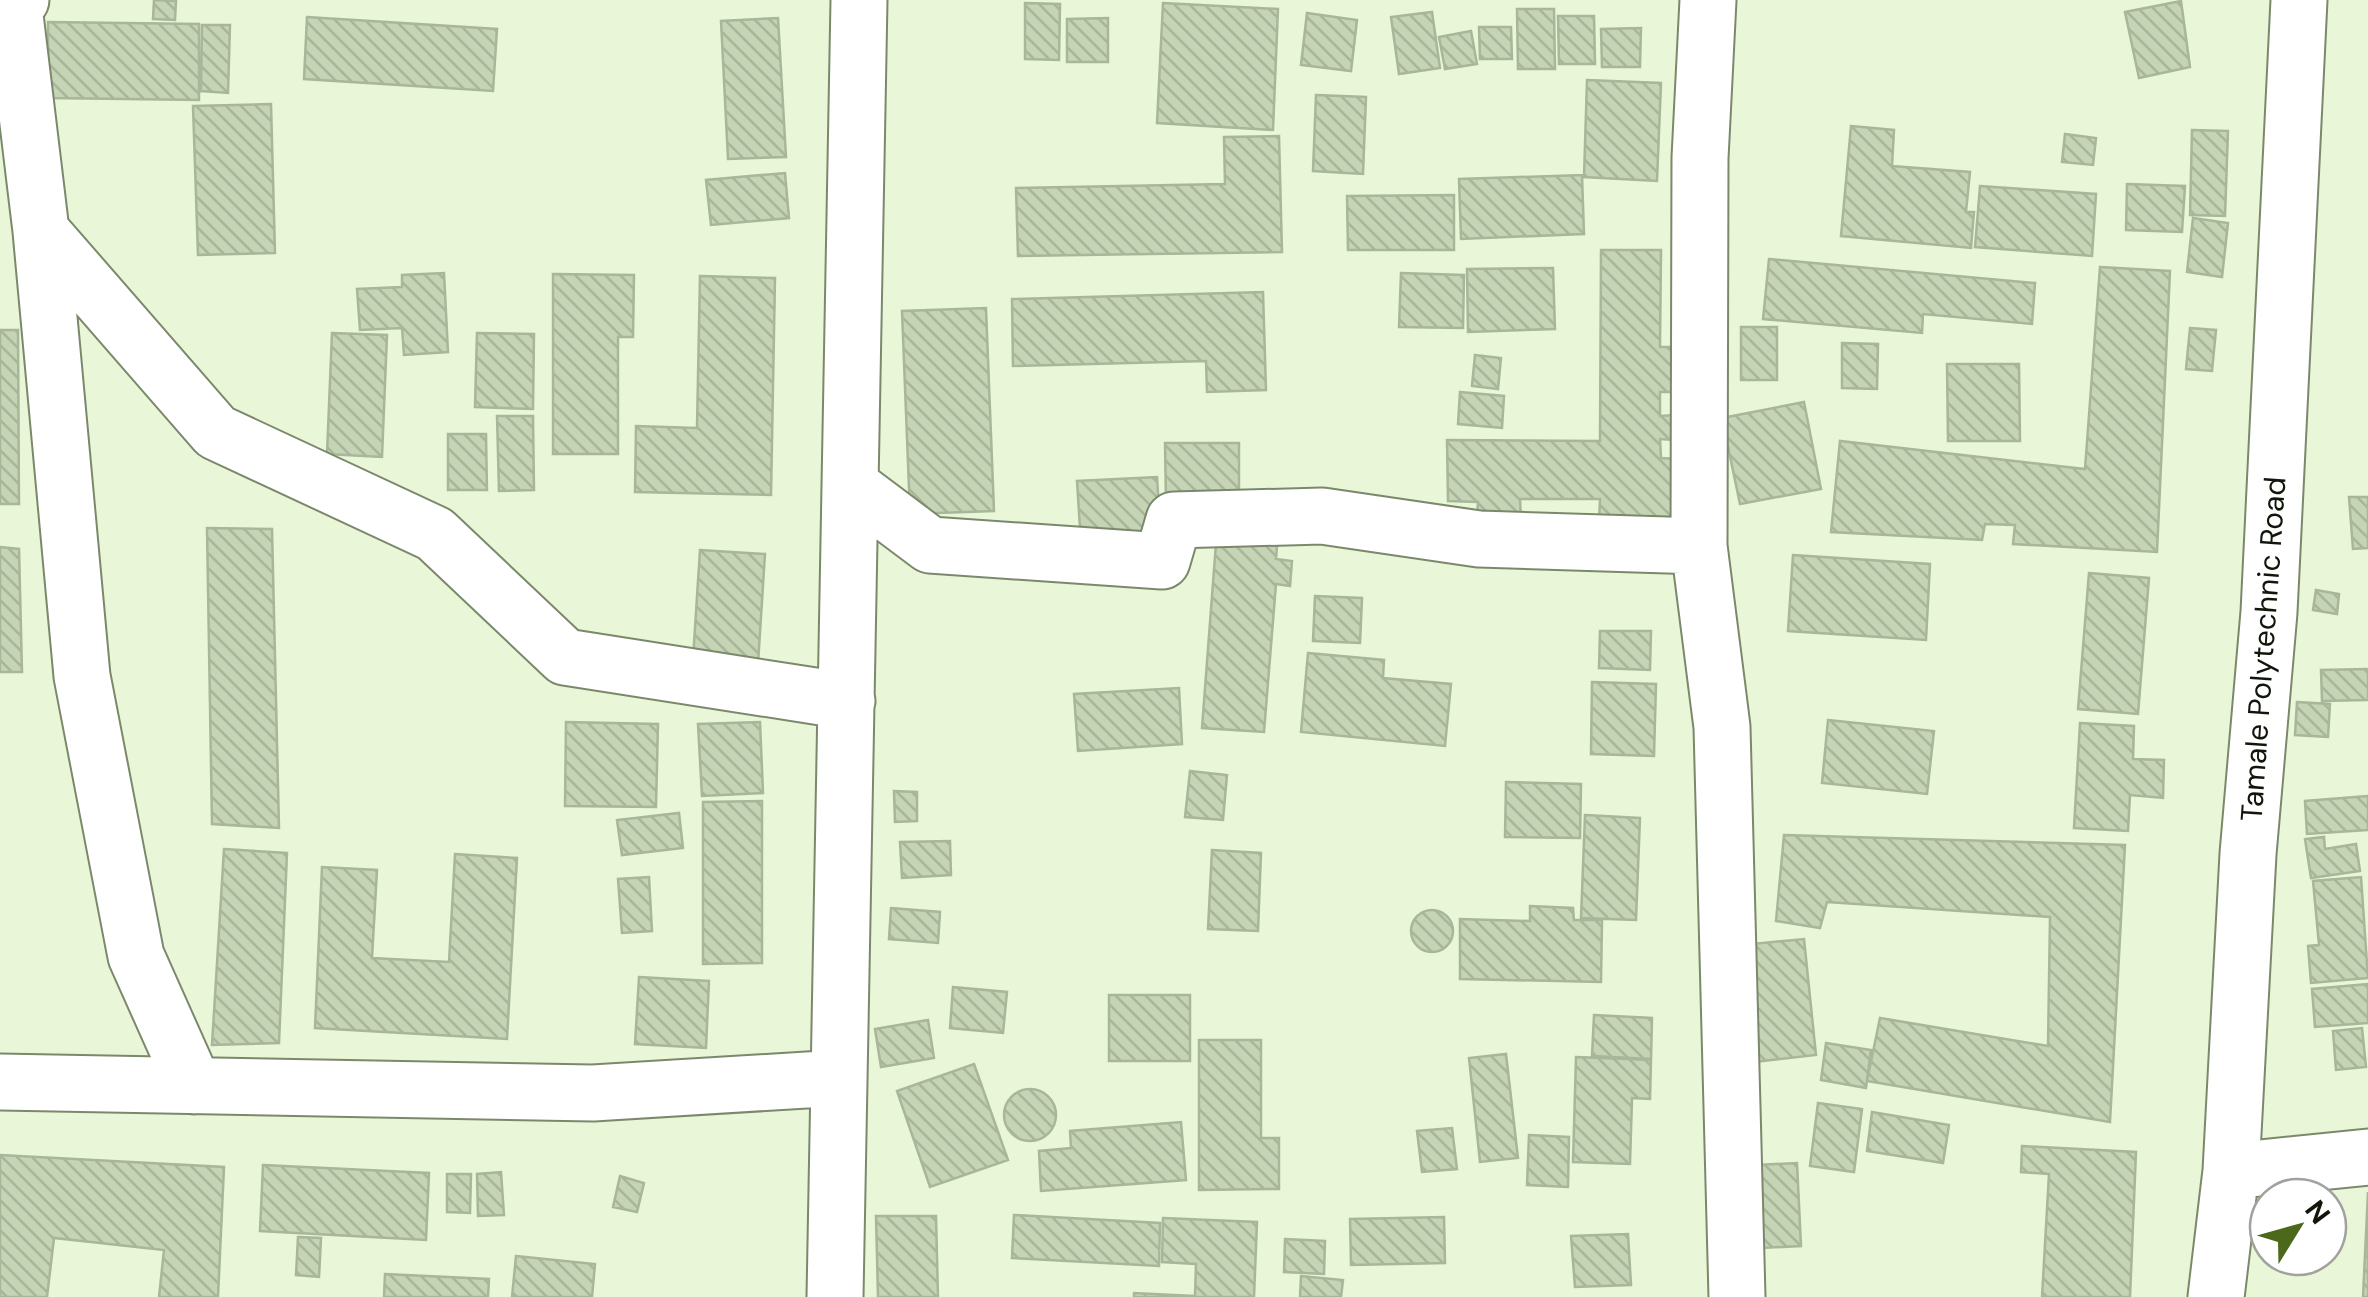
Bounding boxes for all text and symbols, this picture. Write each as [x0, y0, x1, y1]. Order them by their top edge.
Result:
street label: Tamale Polytechnic Road [2231, 475, 2295, 823]
north arrow [2248, 1177, 2348, 1277]
text: N [2297, 1193, 2338, 1232]

